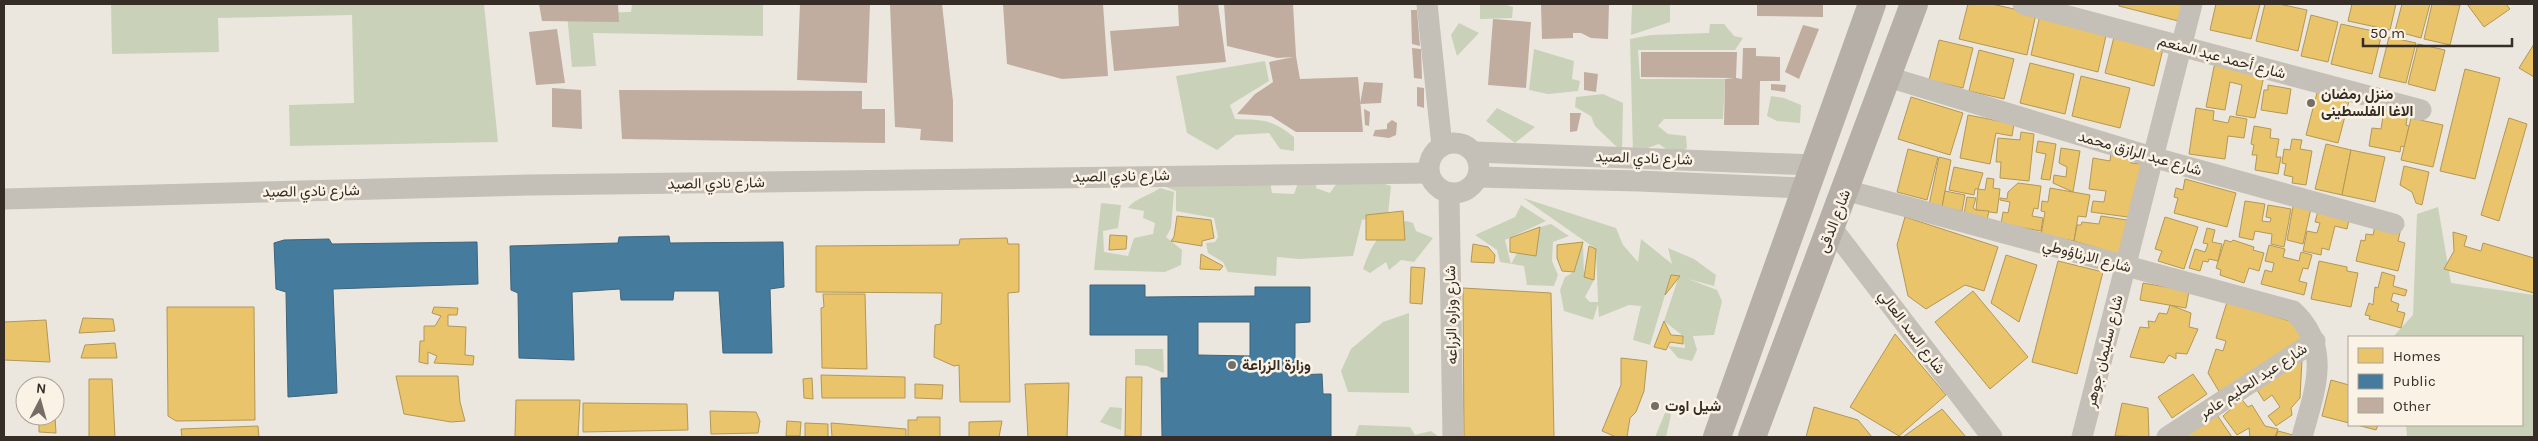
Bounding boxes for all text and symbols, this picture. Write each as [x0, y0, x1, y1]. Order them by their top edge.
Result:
scale bar [2363, 15, 2512, 47]
text: 50 m [2370, 24, 2405, 42]
street label: شارع أحمد عبد المنعم [2156, 31, 2288, 85]
place label: منزل رمضان الاغا الفلسطينى [2321, 85, 2413, 120]
marker: منزل رمضان الاغا الفلسطينى [2305, 97, 2317, 109]
street label: شارع عبد الرازق محمد [2076, 127, 2204, 181]
street label: شارع نادي الصيد [1595, 147, 1693, 173]
street label: شارع نادي الصيد [1072, 166, 1170, 190]
street label: شارع نادي الصيد [667, 173, 765, 197]
street label: شارع نادي الصيد [262, 181, 360, 205]
street label: شارع الدقى [1814, 187, 1856, 256]
street label: شارع الارناؤوطي [2040, 236, 2133, 280]
street label: شارع وزاره الزراعه [1441, 265, 1463, 365]
street label: شارع السد العالي [1871, 287, 1949, 380]
street label: شارع سليمان جوهر [2081, 293, 2129, 410]
legend [2348, 336, 2523, 426]
street label: شارع عبد الحليم عامر [2195, 339, 2312, 425]
text: Homes [2393, 347, 2441, 365]
place label: وزارة الزراعة [1242, 356, 1311, 374]
marker: وزارة الزراعة [1226, 359, 1238, 371]
text: Public [2393, 372, 2436, 390]
north arrow [15, 376, 65, 426]
text: N [35, 380, 47, 398]
place label: شيل اوت [1665, 397, 1721, 415]
text: Other [2393, 397, 2431, 415]
marker: شيل اوت [1649, 400, 1661, 412]

